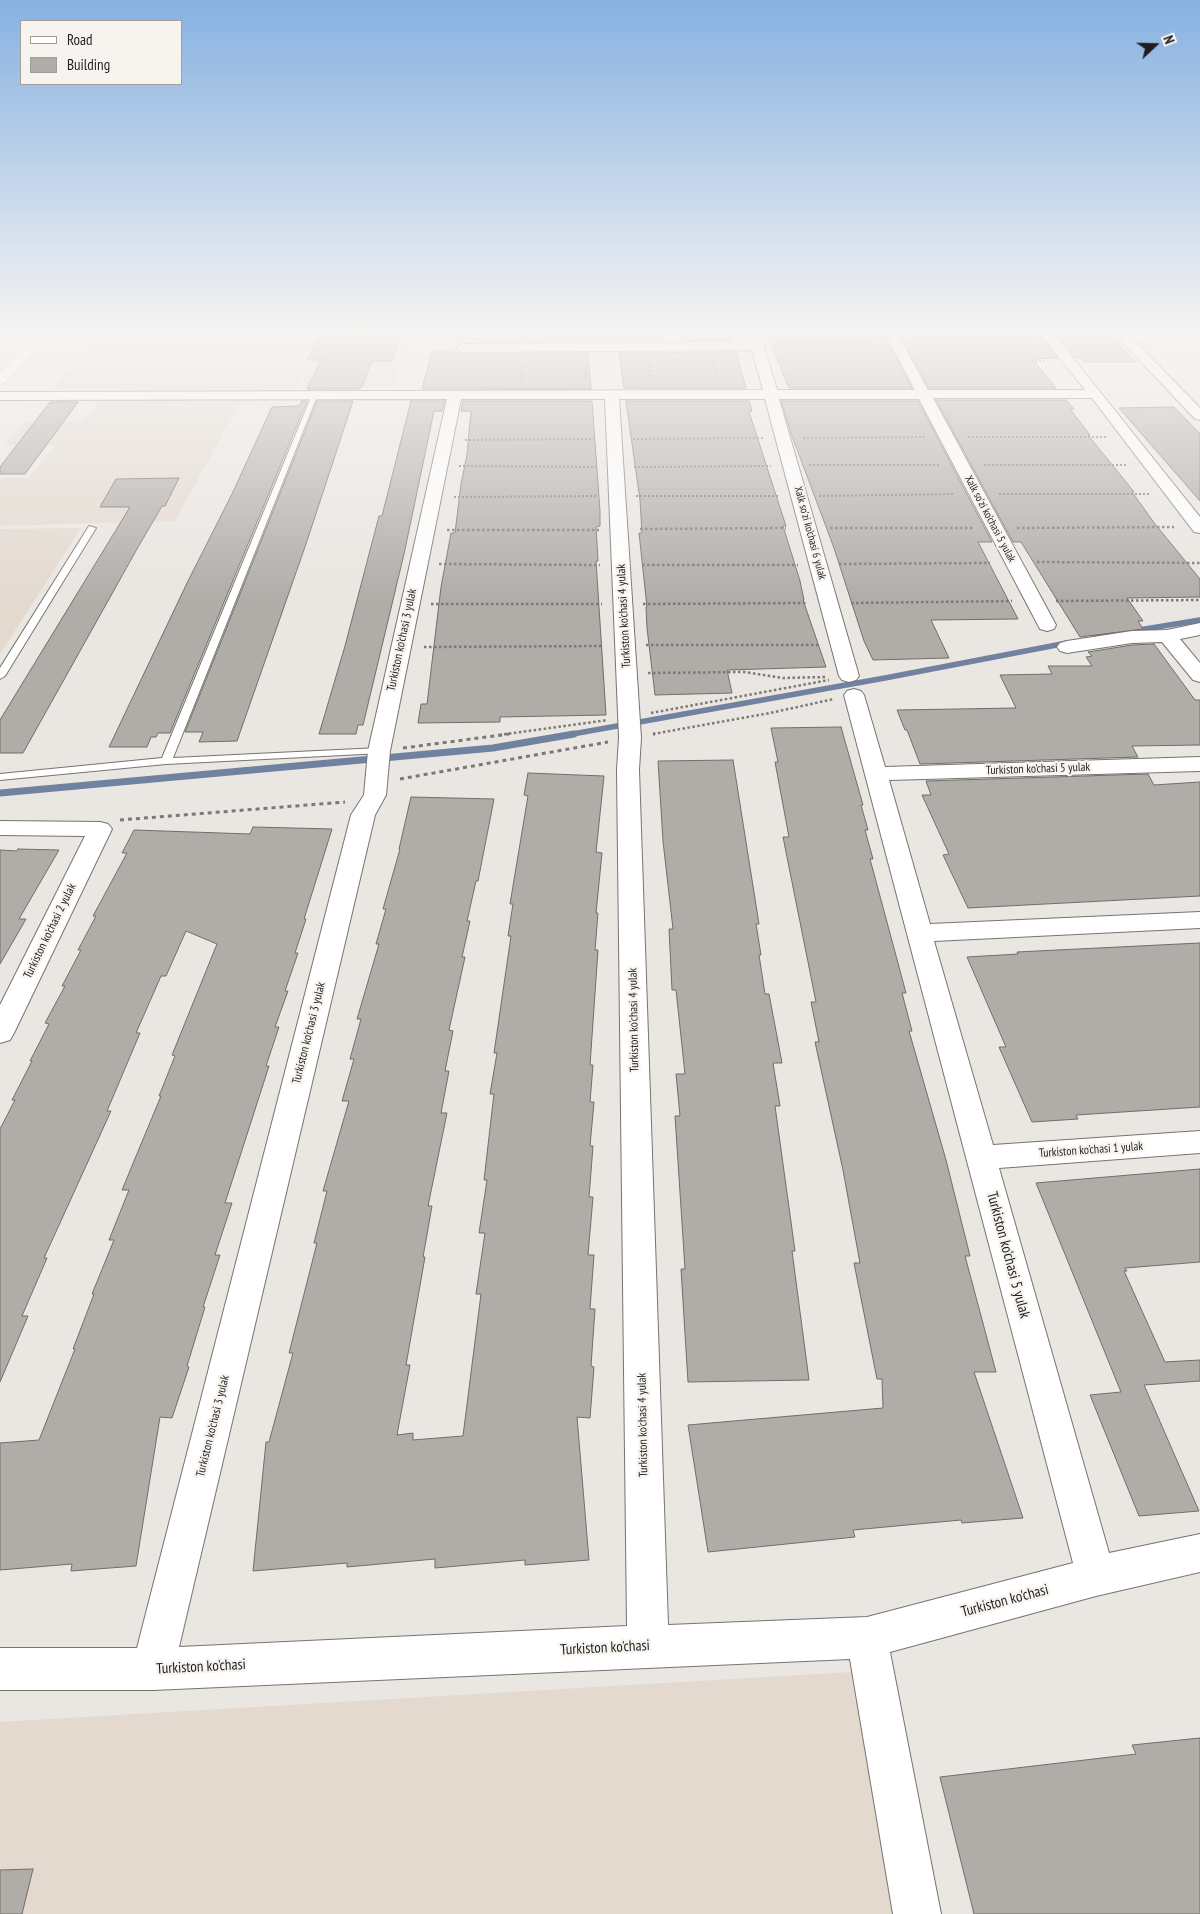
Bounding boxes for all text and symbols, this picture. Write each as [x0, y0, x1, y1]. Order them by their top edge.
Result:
legend [20, 20, 182, 85]
north arrow [1130, 20, 1180, 70]
text: Road [67, 30, 93, 49]
text: N [1159, 33, 1179, 46]
text: Building [67, 55, 110, 74]
street label: Xalk so'zi ko'chasi 5 yulak [962, 474, 1018, 564]
street label: Xalk so'zi ko'chasi 6 yulak [791, 485, 829, 581]
street label: Turkiston ko'chasi 4 yulak [614, 564, 634, 668]
street label: Turkiston ko'chasi 3 yulak [384, 588, 420, 692]
street label: Turkiston ko'chasi 5 yulak [986, 760, 1090, 778]
street label: Turkiston ko'chasi 2 yulak [21, 881, 79, 981]
street label: Turkiston ko'chasi 4 yulak [626, 968, 642, 1072]
street label: Turkiston ko'chasi 3 yulak [289, 981, 329, 1085]
street label: Turkiston ko'chasi 1 yulak [1039, 1139, 1143, 1161]
street label: Turkiston ko'chasi 5 yulak [982, 1190, 1034, 1320]
street label: Turkiston ko'chasi 4 yulak [635, 1373, 651, 1477]
street label: Turkiston ko'chasi 3 yulak [193, 1374, 233, 1478]
street label: Turkiston ko'chasi [959, 1581, 1051, 1621]
street label: Turkiston ko'chasi [560, 1637, 650, 1659]
street label: Turkiston ko'chasi [156, 1656, 246, 1678]

